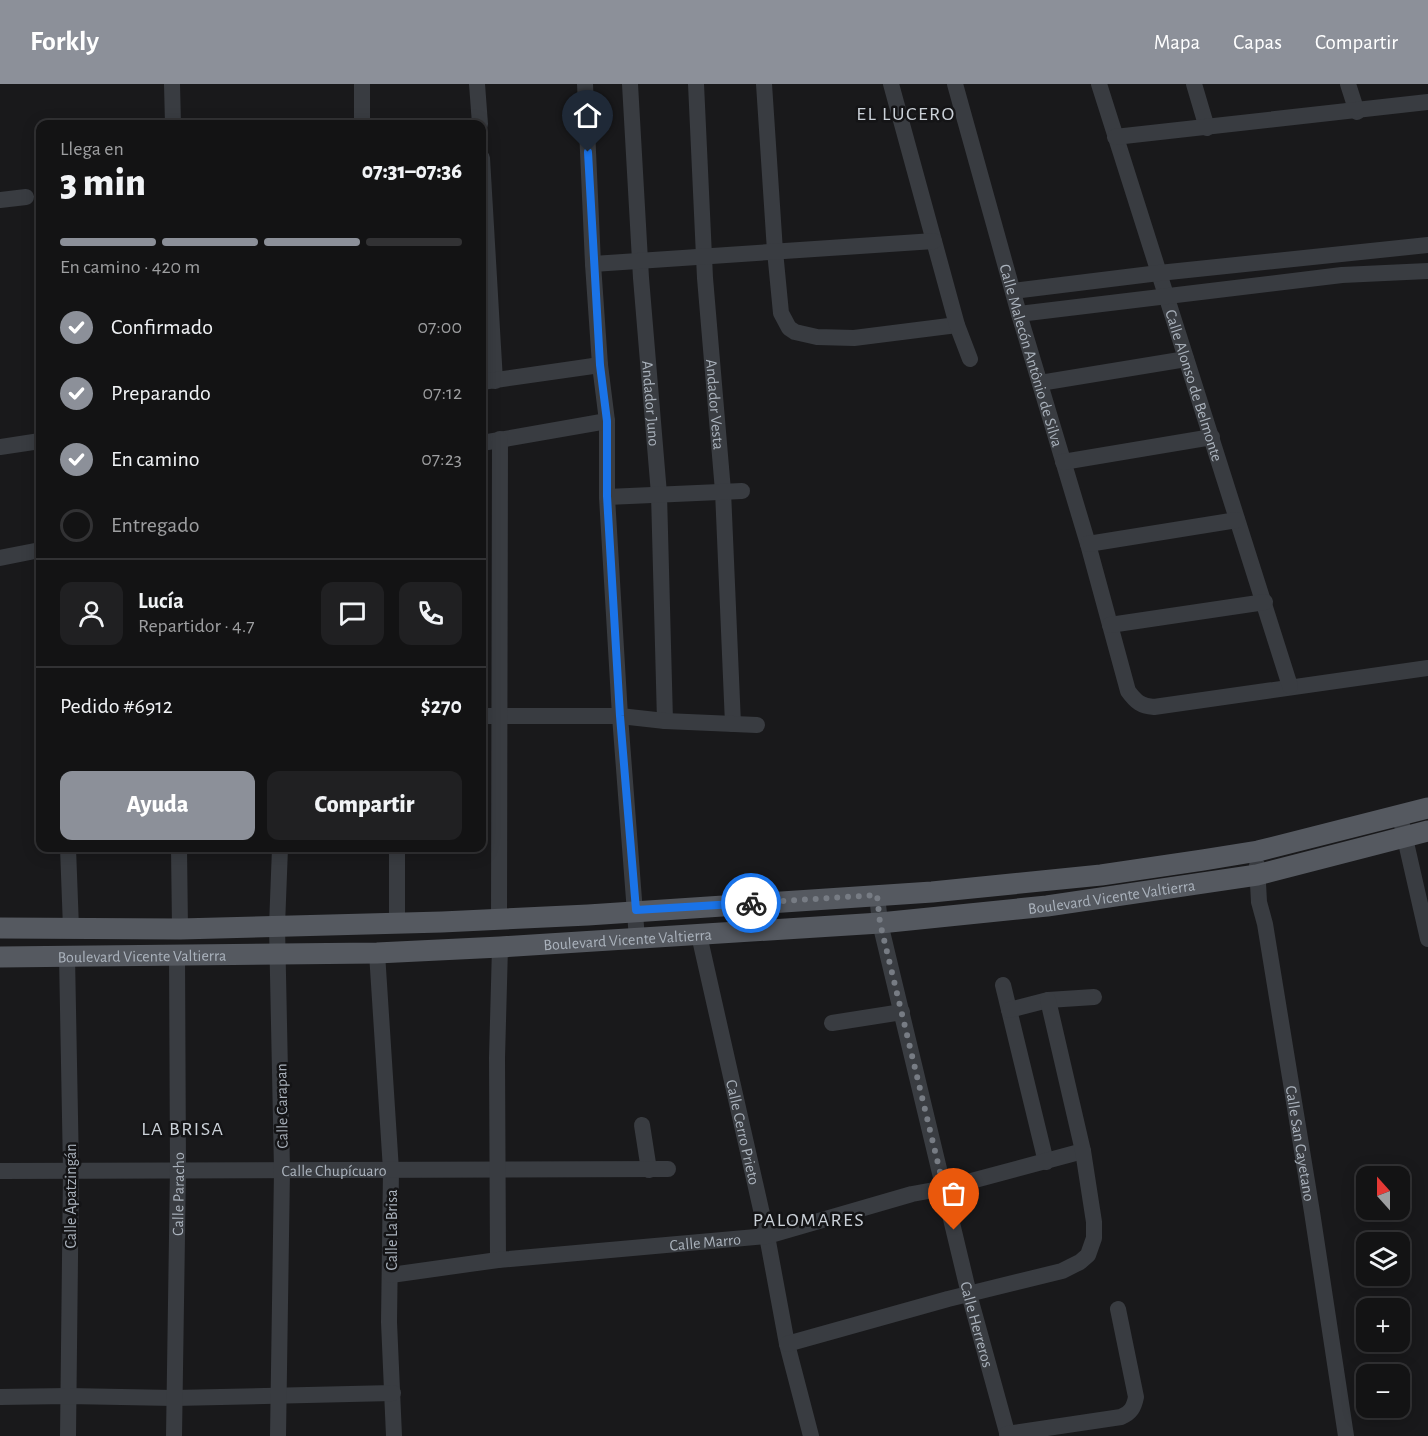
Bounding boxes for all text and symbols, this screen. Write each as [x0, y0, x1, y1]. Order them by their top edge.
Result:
text: Forkly [30, 28, 99, 56]
text: Mapa [1154, 32, 1200, 53]
text: Capas [1233, 32, 1282, 53]
text: Compartir [1315, 32, 1398, 53]
pin [562, 90, 613, 152]
icon: home [571, 99, 604, 132]
district label: EL LUCERO [856, 104, 956, 124]
text: Llega en [60, 139, 124, 159]
text: 07:31–07:36 [362, 160, 462, 182]
text: 3 min [60, 164, 146, 203]
text: En camino · 420 m [60, 257, 200, 277]
street label: Calle Malecón Antônio de Silva [996, 262, 1065, 449]
street label: Calle Alonso de Belmonte [1162, 308, 1225, 463]
icon: check [60, 311, 93, 344]
text: Confirmado [111, 316, 213, 338]
text: 07:00 [417, 317, 462, 337]
street label: Andador Vesta [703, 358, 726, 450]
street label: Andador Juno [639, 360, 662, 447]
icon: check [60, 377, 93, 410]
text: Preparando [111, 382, 211, 404]
text: 07:12 [423, 383, 462, 403]
icon: check [60, 443, 93, 476]
text: En camino [111, 448, 200, 470]
text: 07:23 [421, 449, 462, 469]
text: Entregado [111, 514, 200, 536]
button: person [60, 582, 123, 645]
button: chat [321, 582, 384, 645]
button: phone [399, 582, 462, 645]
text: Lucía [138, 590, 184, 612]
text: Repartidor · 4.7 [138, 616, 255, 636]
text: Pedido #6912 [60, 695, 173, 717]
text: $270 [421, 695, 462, 717]
button: Ayuda [60, 771, 255, 840]
button: Compartir [267, 771, 462, 840]
courier [721, 873, 781, 933]
street label: Boulevard Vicente Valtierra [1027, 877, 1196, 917]
icon: bike [735, 887, 768, 920]
street label: Boulevard Vicente Valtierra [543, 927, 712, 953]
street label: Boulevard Vicente Valtierra [58, 948, 226, 965]
street label: Calle Carapan [273, 1063, 291, 1149]
street label: Calle Cerro Prieto [723, 1078, 762, 1186]
street label: Calle San Cayetano [1282, 1084, 1317, 1203]
district label: LA BRISA [141, 1119, 225, 1139]
street label: Calle Apatzingán [63, 1144, 79, 1249]
street label: Calle Paracho [170, 1152, 187, 1236]
street label: Calle Chupícuaro [281, 1163, 387, 1179]
north arrow [1356, 1166, 1410, 1220]
map controls [1356, 1166, 1410, 1418]
pin [928, 1168, 979, 1230]
icon: bag [937, 1177, 970, 1210]
street label: Calle La Brisa [384, 1189, 400, 1271]
district label: PALOMARES [753, 1210, 865, 1230]
street label: Calle Marro [669, 1231, 742, 1254]
button: layers [1356, 1232, 1410, 1286]
street label: Calle Herreros [957, 1280, 996, 1369]
button: + [1356, 1298, 1410, 1352]
button: − [1356, 1364, 1410, 1418]

